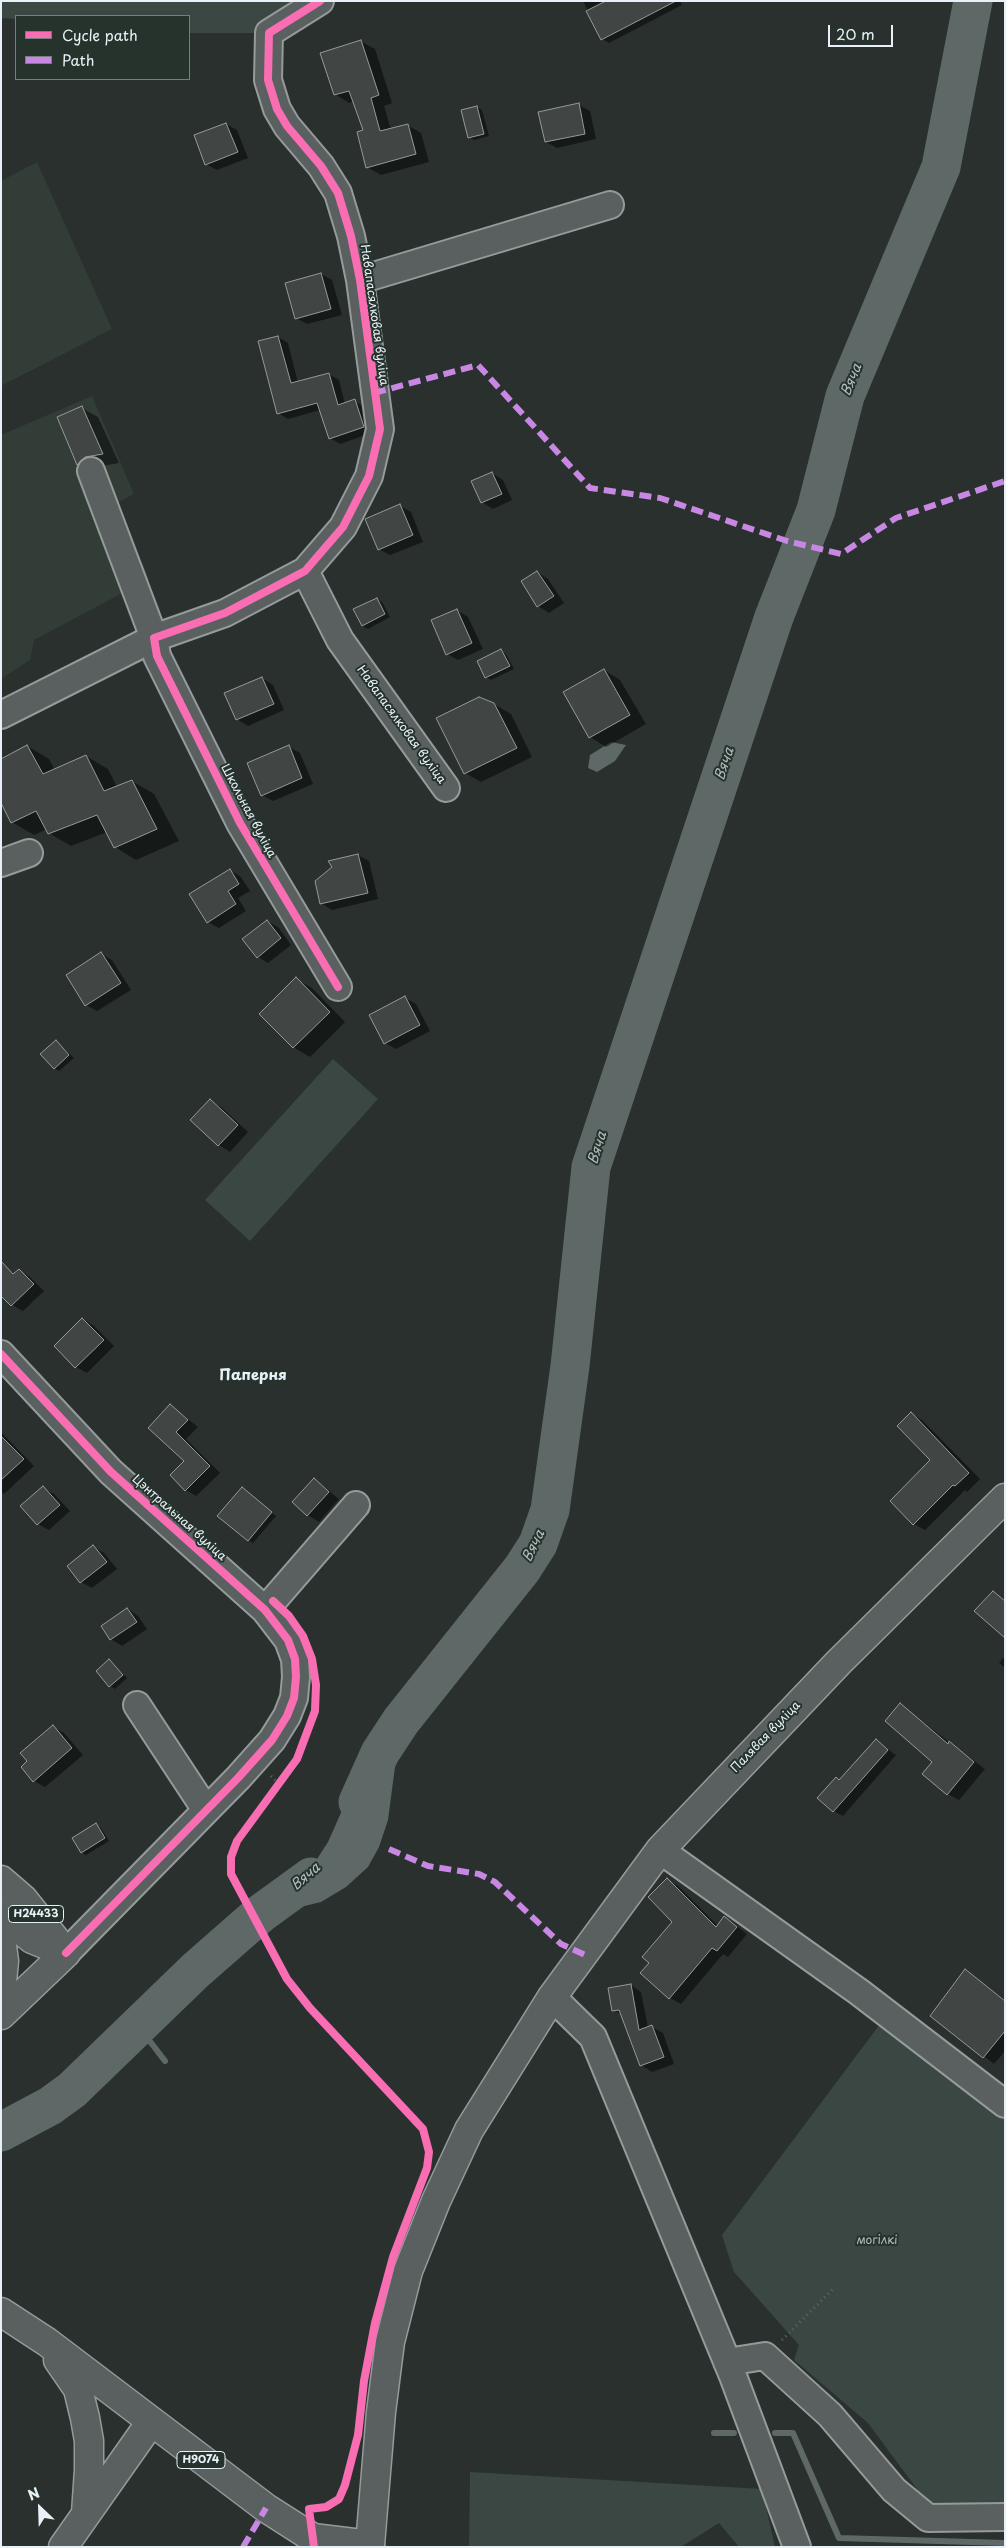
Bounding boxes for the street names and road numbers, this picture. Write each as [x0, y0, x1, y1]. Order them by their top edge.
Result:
street label: Навапасялковая вуліца [357, 244, 391, 386]
street label: Навапасялковая вуліца [353, 663, 449, 787]
street label: Школьная вуліца [217, 762, 279, 860]
street label: Цэнтральная вуліца [129, 1472, 229, 1564]
street label: Палявая вуліца [728, 1698, 804, 1776]
road number: Н24433 [8, 1906, 64, 1922]
road number: Н9074 [177, 2452, 225, 2468]

